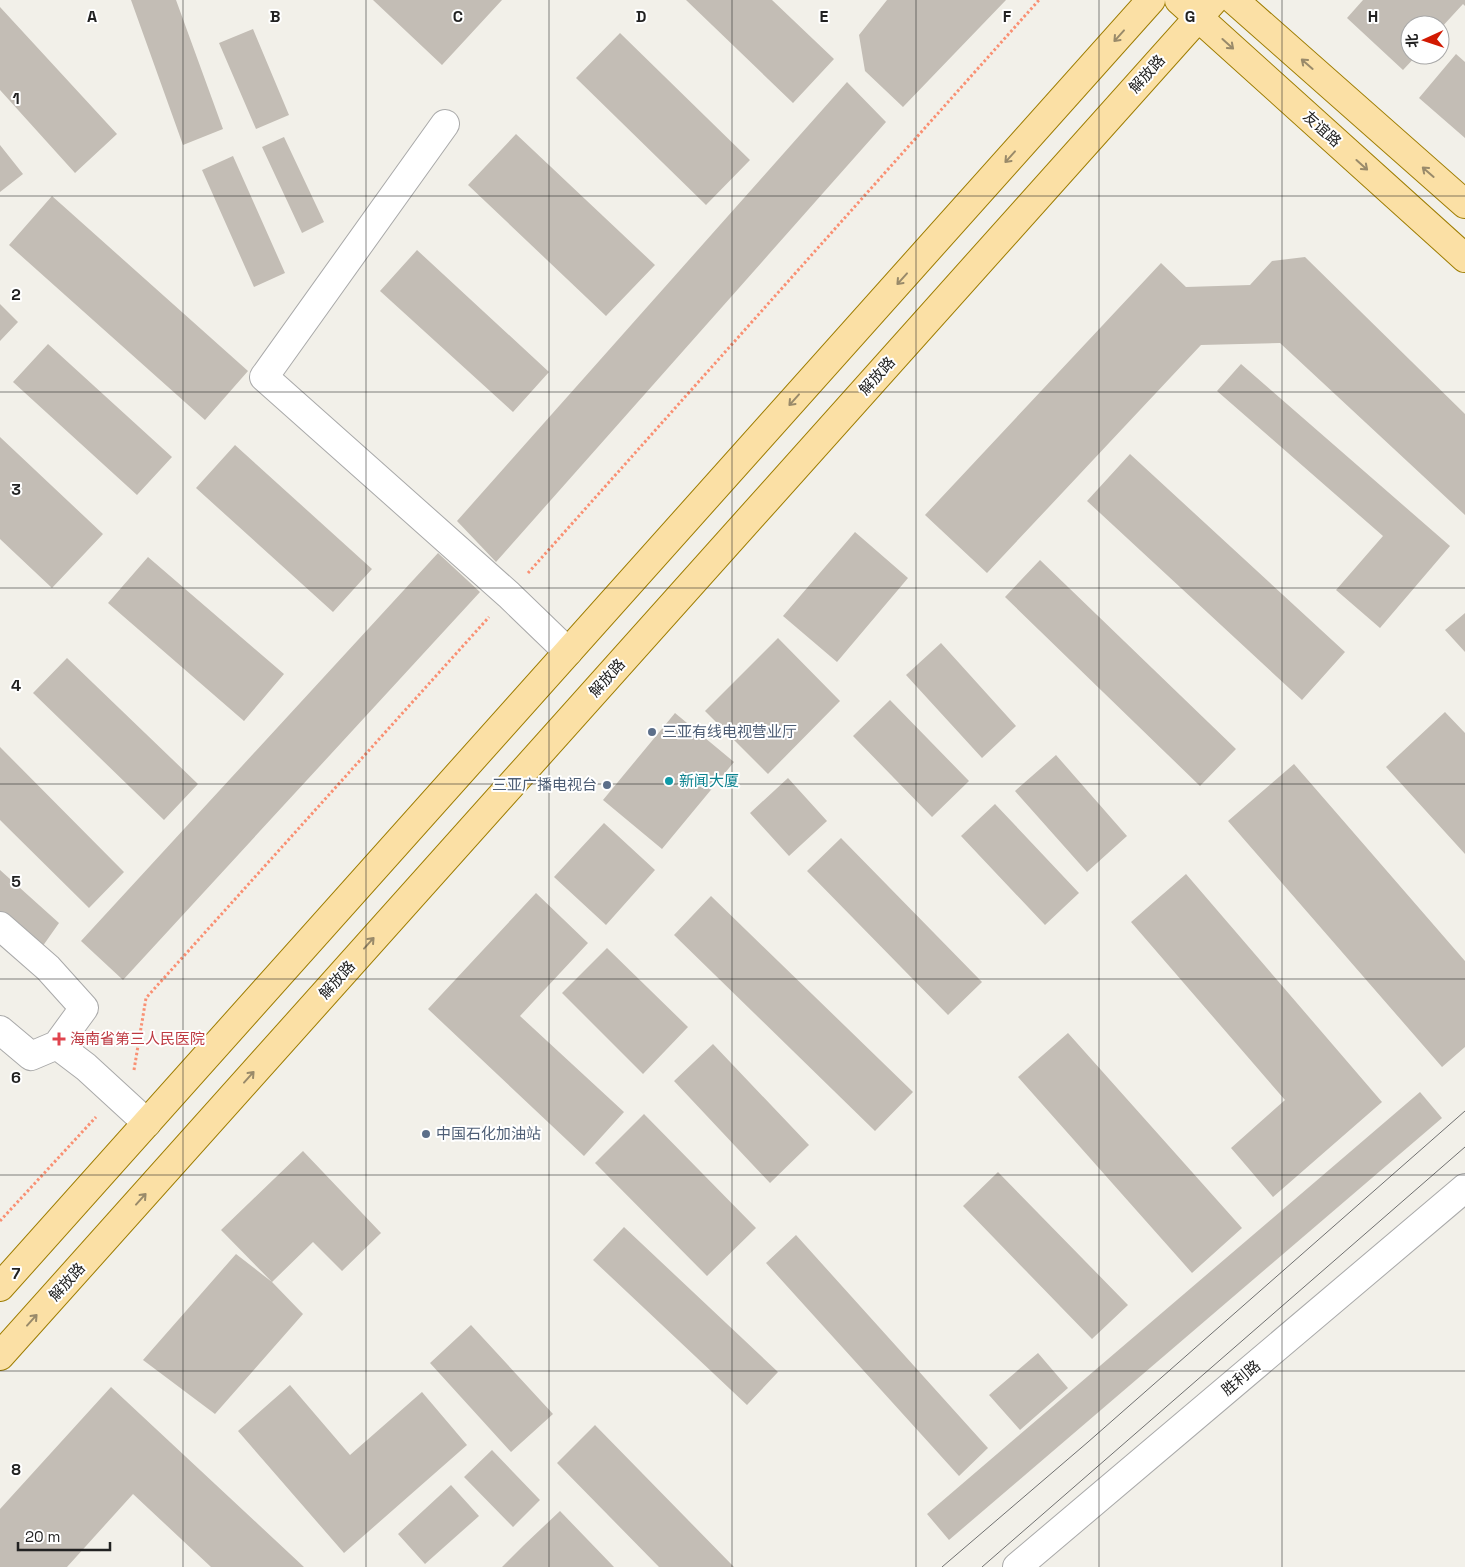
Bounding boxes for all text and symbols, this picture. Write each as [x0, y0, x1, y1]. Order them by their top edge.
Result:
text: A [87, 6, 97, 27]
text: B [270, 6, 280, 27]
text: C [453, 6, 463, 27]
text: D [636, 6, 646, 27]
text: E [820, 6, 829, 27]
text: F [1003, 6, 1012, 27]
text: G [1185, 6, 1195, 27]
text: H [1368, 6, 1378, 27]
north arrow [1400, 15, 1450, 65]
one-way arrow [1113, 30, 1125, 43]
text: 北 [1403, 33, 1421, 48]
one-way arrow [1222, 39, 1235, 50]
street label: 解放路 [1125, 51, 1169, 97]
one-way arrow [1300, 59, 1313, 70]
text: 1 [12, 88, 20, 109]
street label: 友谊路 [1299, 107, 1345, 151]
one-way arrow [1005, 151, 1016, 164]
one-way arrow [1355, 159, 1368, 171]
one-way arrow [1422, 166, 1435, 178]
one-way arrow [896, 272, 908, 285]
text: 2 [11, 284, 21, 305]
street label: 解放路 [855, 353, 899, 399]
one-way arrow [788, 393, 800, 406]
text: 3 [11, 479, 21, 500]
street label: 解放路 [585, 655, 629, 701]
text: 4 [11, 675, 21, 696]
place label: 三亚有线电视营业厅 [662, 722, 797, 741]
marker: 三亚有线电视营业厅 [646, 726, 658, 738]
place label: 新闻大厦 [679, 771, 739, 790]
place label: 三亚广播电视台 [492, 775, 597, 794]
marker: 新闻大厦 [663, 775, 675, 787]
marker: 三亚广播电视台 [601, 779, 613, 791]
text: 5 [11, 871, 21, 892]
one-way arrow [363, 937, 375, 950]
street label: 解放路 [315, 957, 359, 1003]
place label: 海南省第三人民医院 [70, 1029, 205, 1048]
marker: 海南省第三人民医院 [52, 1032, 66, 1046]
text: 6 [11, 1067, 21, 1088]
one-way arrow [243, 1071, 255, 1084]
place label: 中国石化加油站 [436, 1124, 541, 1143]
marker: 中国石化加油站 [420, 1128, 432, 1140]
one-way arrow [135, 1192, 147, 1205]
street label: 解放路 [45, 1259, 89, 1305]
text: 7 [12, 1263, 21, 1284]
one-way arrow [27, 1313, 38, 1326]
street label: 胜利路 [1217, 1356, 1264, 1399]
text: 8 [11, 1459, 21, 1480]
scale bar [18, 1520, 110, 1552]
text: 20 m [25, 1527, 60, 1546]

